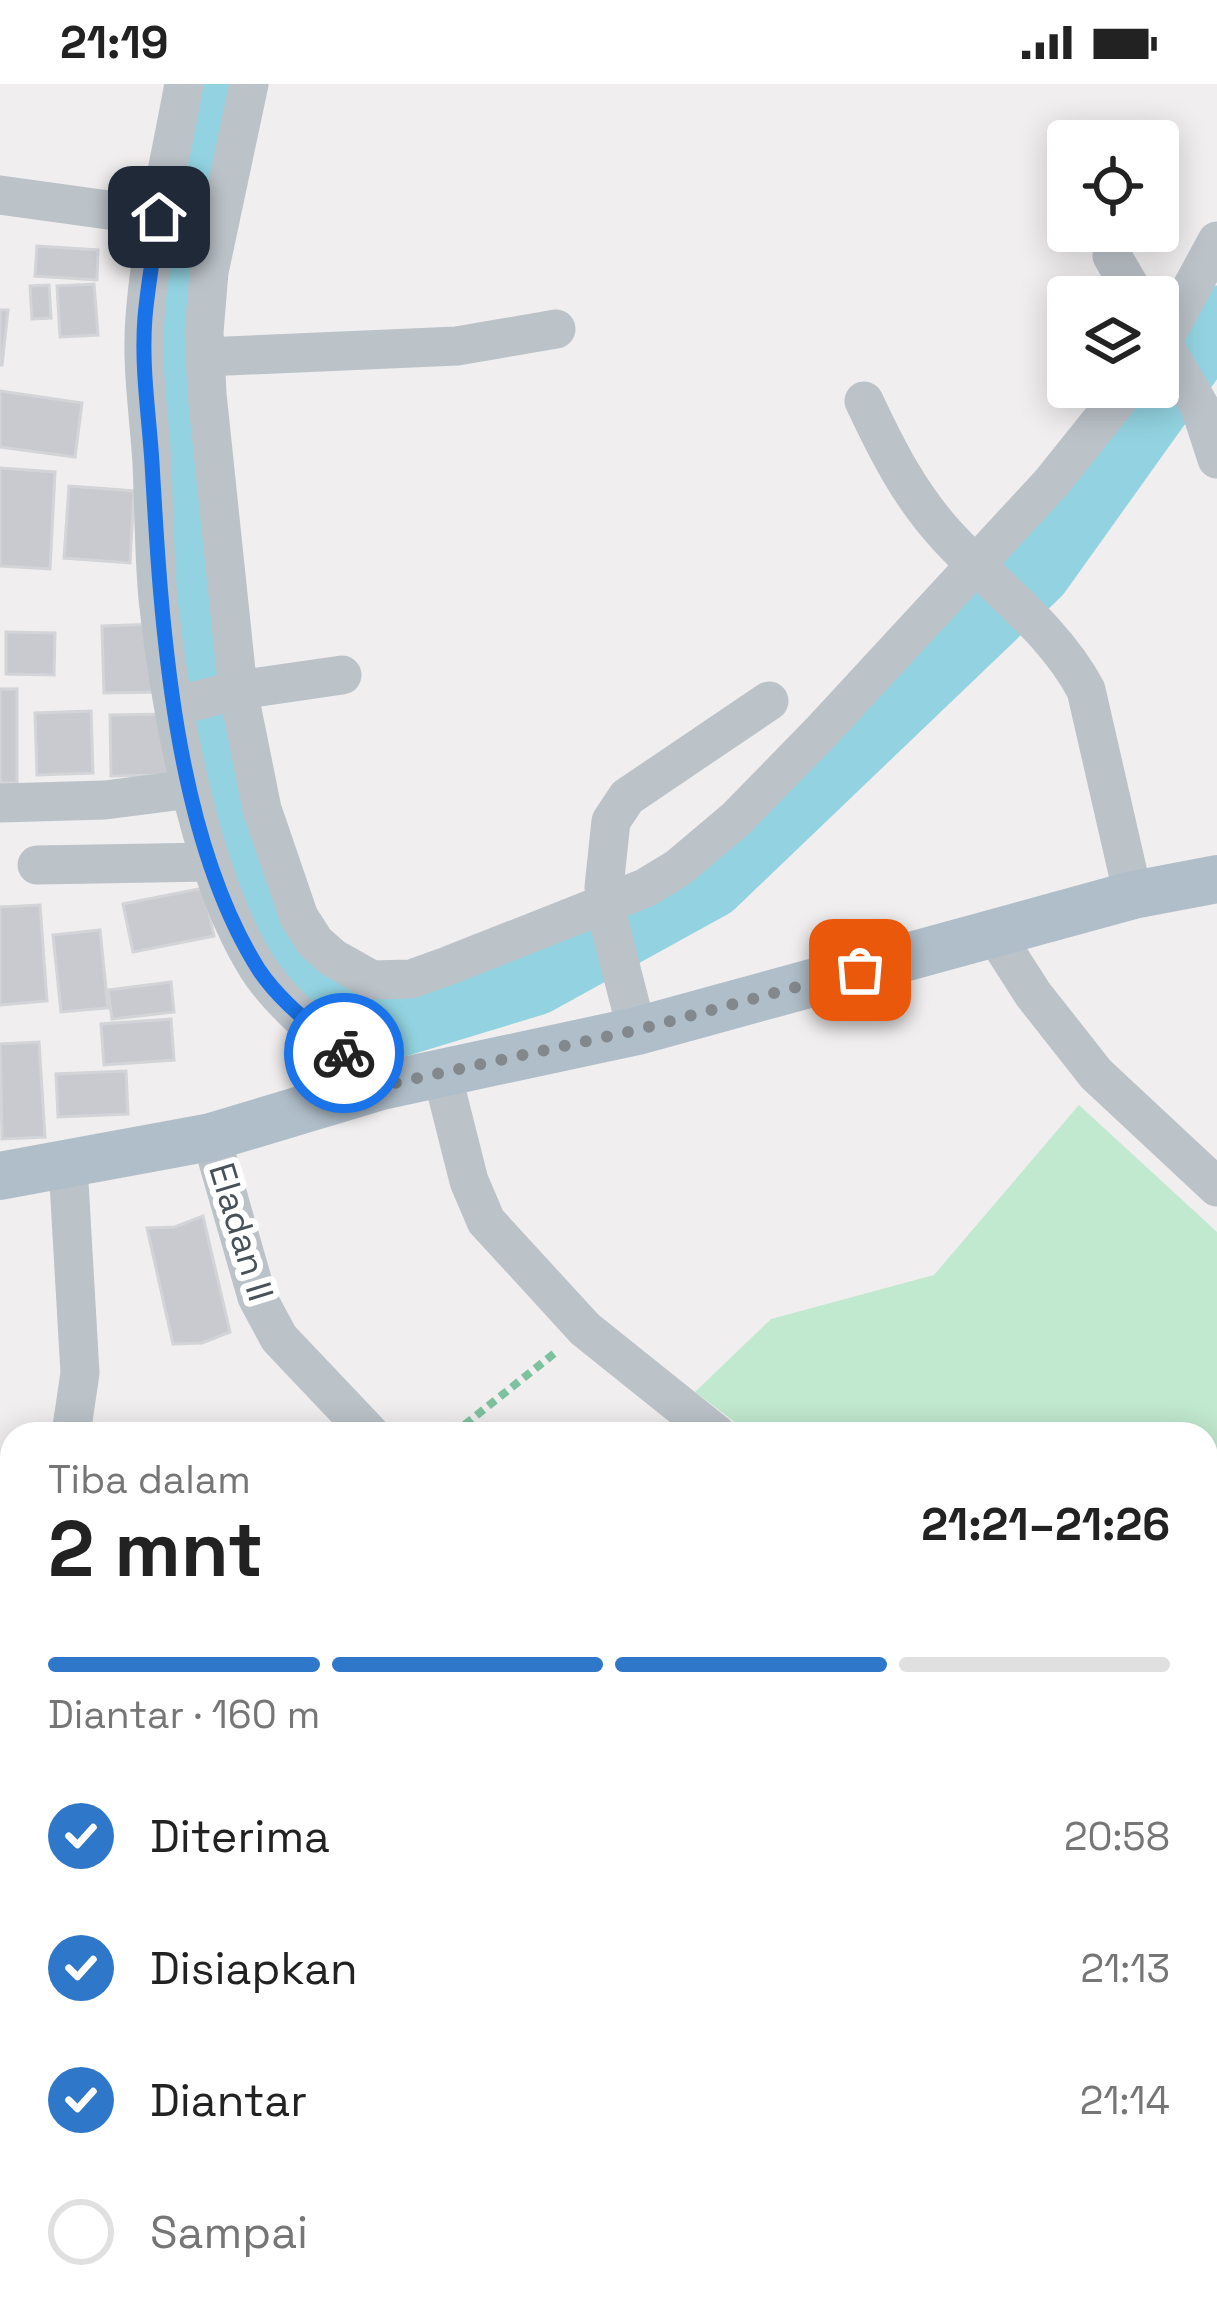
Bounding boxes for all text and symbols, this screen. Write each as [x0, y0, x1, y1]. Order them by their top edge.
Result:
text: 21:19 [60, 14, 169, 71]
map controls [1047, 120, 1179, 408]
button: locate [1047, 120, 1179, 252]
pin [108, 166, 210, 268]
icon: home [126, 184, 192, 250]
button: layers [1047, 276, 1179, 408]
pin [809, 919, 911, 1021]
icon: bag [827, 937, 893, 1003]
courier [284, 993, 404, 1113]
icon: bike [311, 1020, 377, 1086]
street label: Eladan II [198, 1157, 284, 1307]
text: Tiba dalam [48, 1455, 251, 1504]
text: 21:21–21:26 [921, 1496, 1170, 1553]
text: 2 mnt [48, 1499, 263, 1599]
text: Diantar · 160 m [48, 1690, 320, 1739]
icon: check [48, 1803, 114, 1869]
text: Diterima [150, 1808, 330, 1865]
text: 20:58 [1064, 1812, 1170, 1861]
icon: check [48, 1935, 114, 2001]
text: Disiapkan [150, 1940, 358, 1997]
text: 21:13 [1080, 1944, 1170, 1993]
icon: check [48, 2067, 114, 2133]
text: Diantar [150, 2072, 307, 2129]
text: 21:14 [1080, 2076, 1170, 2125]
text: Sampai [150, 2204, 308, 2261]

